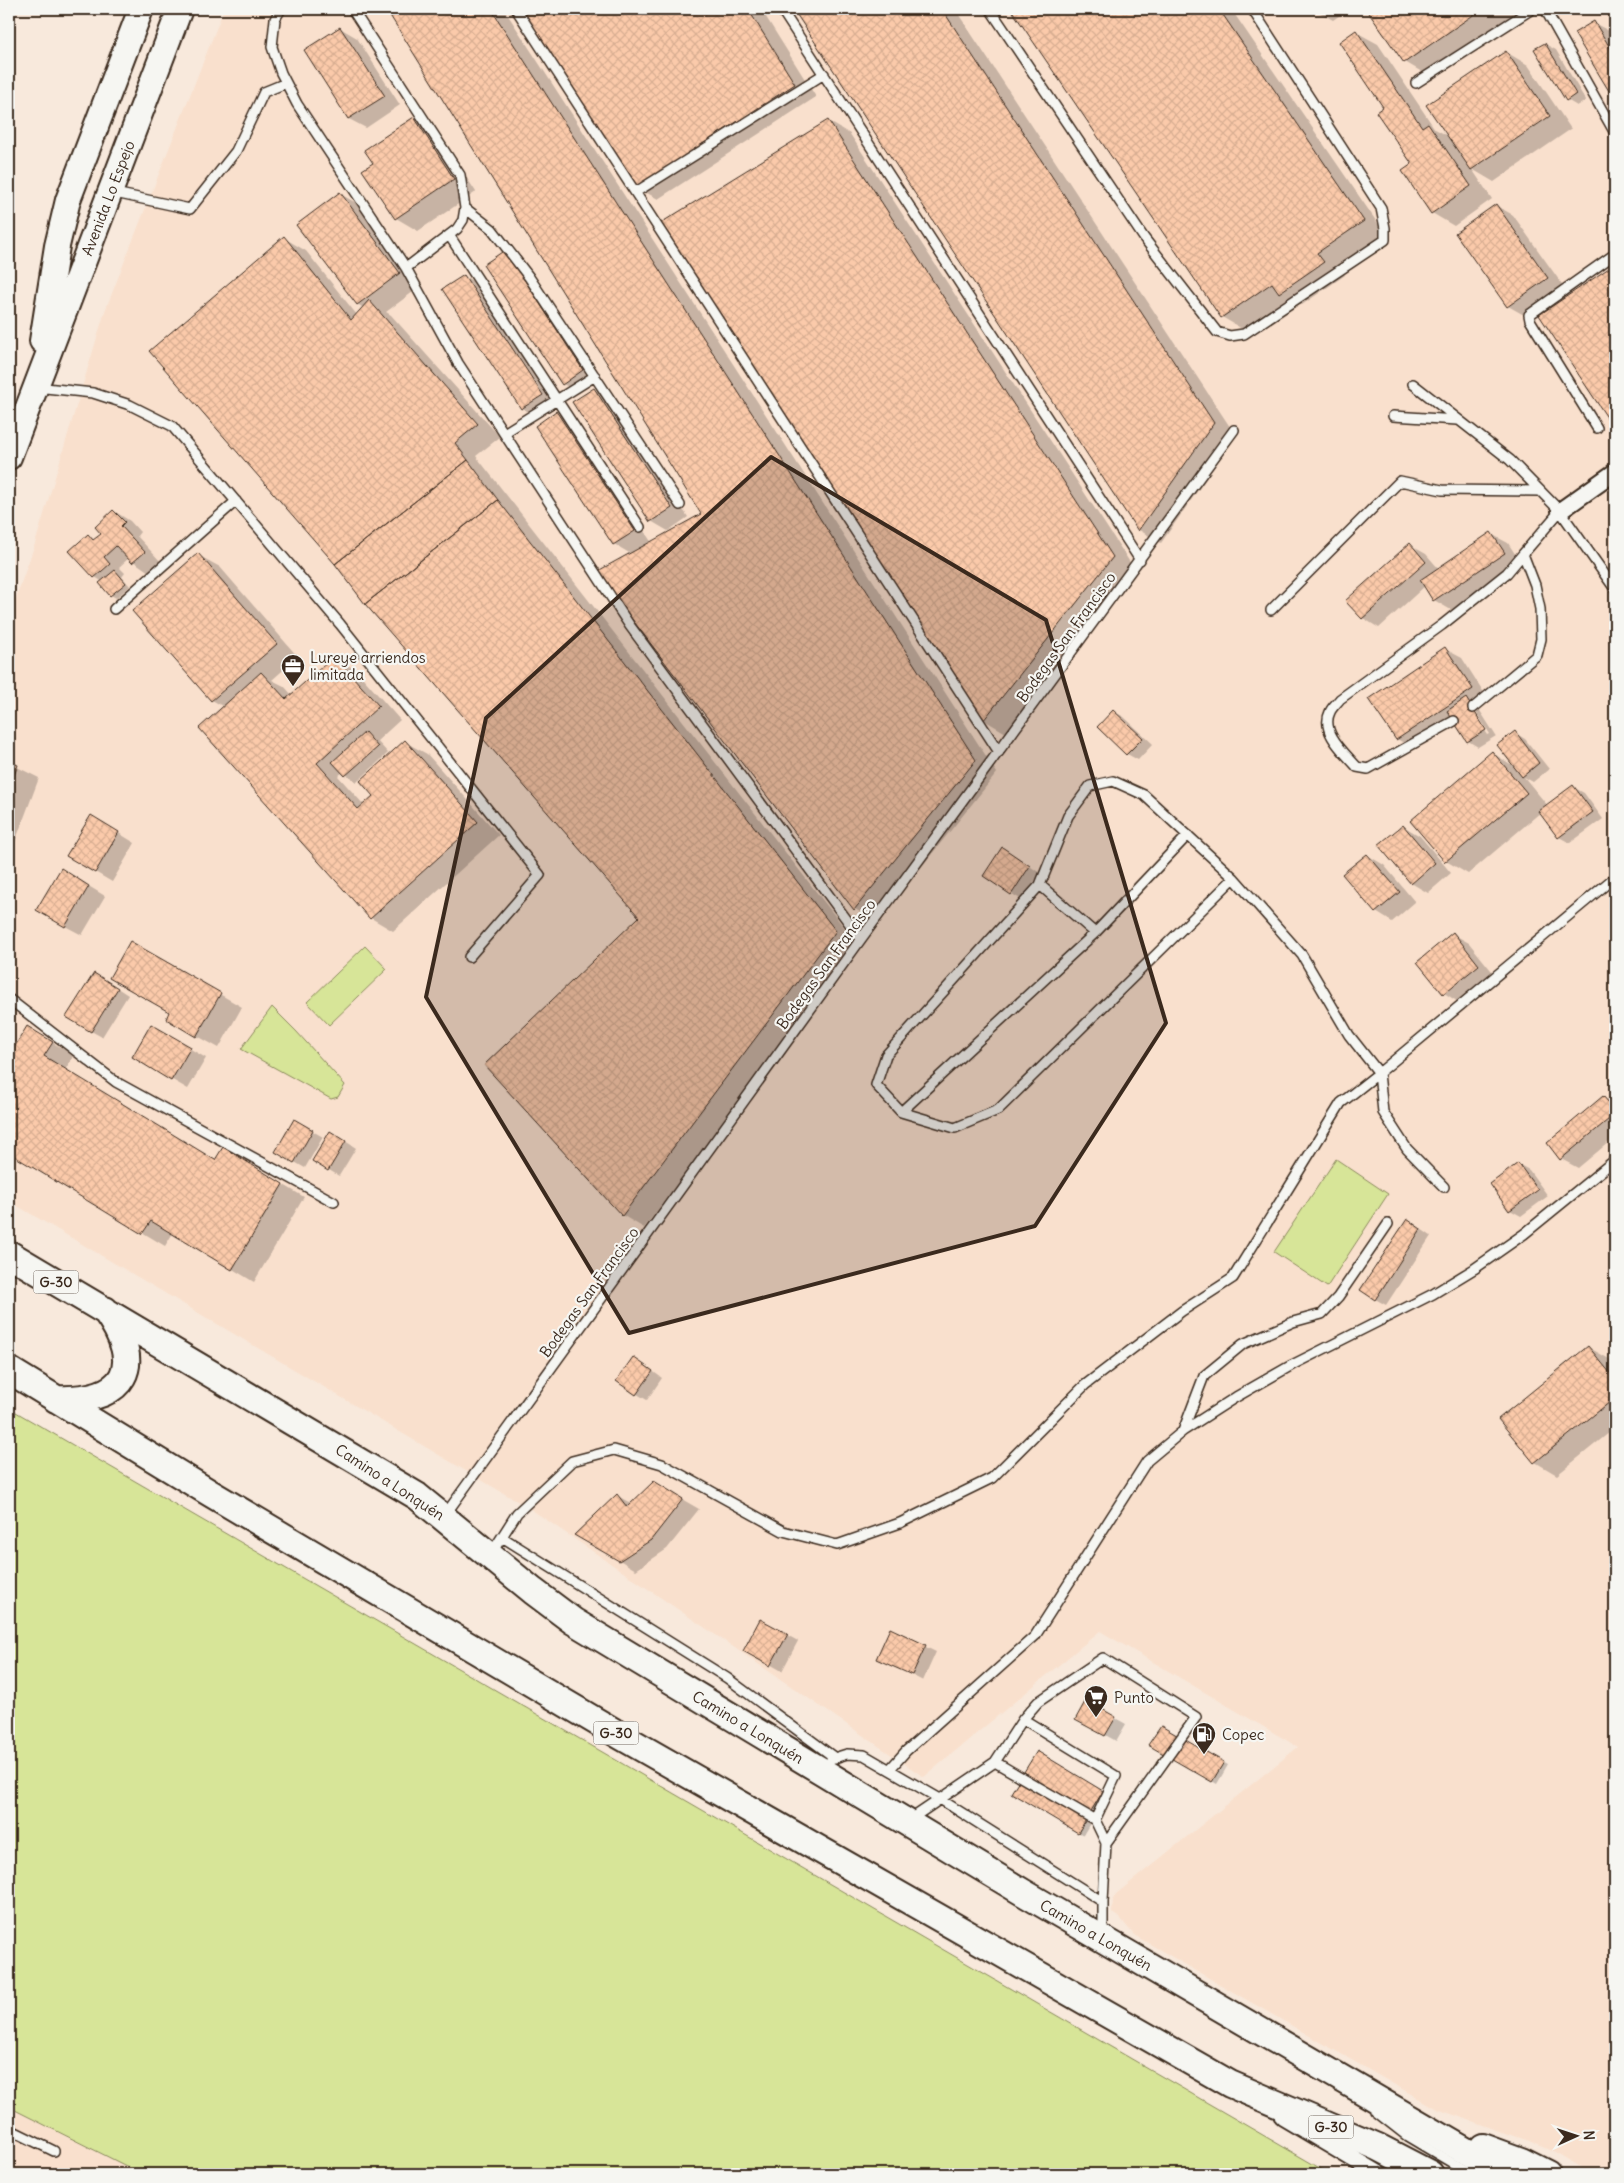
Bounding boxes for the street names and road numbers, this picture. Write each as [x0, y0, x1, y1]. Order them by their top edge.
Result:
street label: Avenida Lo Espejo [77, 138, 139, 258]
street label: Bodegas San Francisco [1012, 568, 1120, 706]
street label: Bodegas San Francisco [772, 895, 880, 1033]
street label: Bodegas San Francisco [535, 1223, 643, 1361]
road number: G-30 [34, 1270, 78, 1294]
street label: Camino a Lonquén [332, 1440, 448, 1525]
street label: Camino a Lonquén [689, 1686, 807, 1768]
road number: G-30 [594, 1722, 638, 1745]
street label: Camino a Lonquén [1036, 1895, 1156, 1975]
road number: G-30 [1308, 2116, 1354, 2138]

